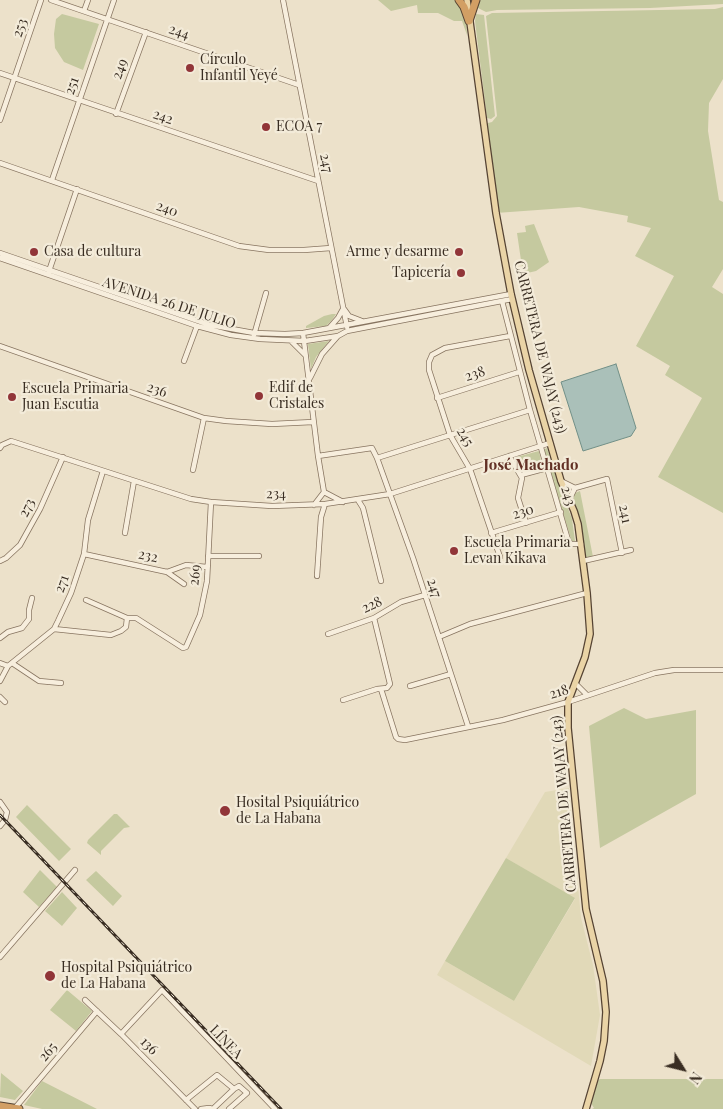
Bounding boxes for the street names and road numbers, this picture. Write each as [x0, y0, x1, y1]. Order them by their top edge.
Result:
street label: 253 [9, 16, 31, 40]
street label: 244 [167, 21, 191, 43]
street label: 249 [109, 56, 131, 82]
street label: 251 [61, 75, 83, 97]
street label: 242 [151, 106, 175, 128]
street label: 247 [316, 152, 336, 174]
street label: 240 [154, 197, 180, 221]
street label: CARRETERA DE WAJAY (243) [510, 259, 570, 435]
street label: AVENIDA 26 DE JULIO [100, 274, 238, 332]
street label: 238 [463, 363, 487, 385]
street label: 236 [145, 379, 169, 401]
street label: 245 [453, 424, 477, 450]
street label: 243 [557, 484, 579, 508]
street label: 234 [266, 485, 286, 503]
street label: 273 [15, 496, 39, 520]
street label: 230 [510, 501, 536, 523]
street label: 241 [615, 503, 635, 525]
street label: 232 [137, 546, 159, 566]
street label: 269 [186, 564, 204, 586]
street label: 271 [51, 573, 73, 595]
street label: 247 [423, 576, 445, 600]
street label: 228 [359, 593, 385, 617]
street label: 218 [547, 681, 571, 703]
street label: CARRETERA DE WAJAY (243) [548, 715, 580, 893]
street label: LÍNEA [206, 1022, 246, 1062]
street label: 136 [137, 1034, 161, 1058]
street label: 265 [35, 1039, 61, 1065]

